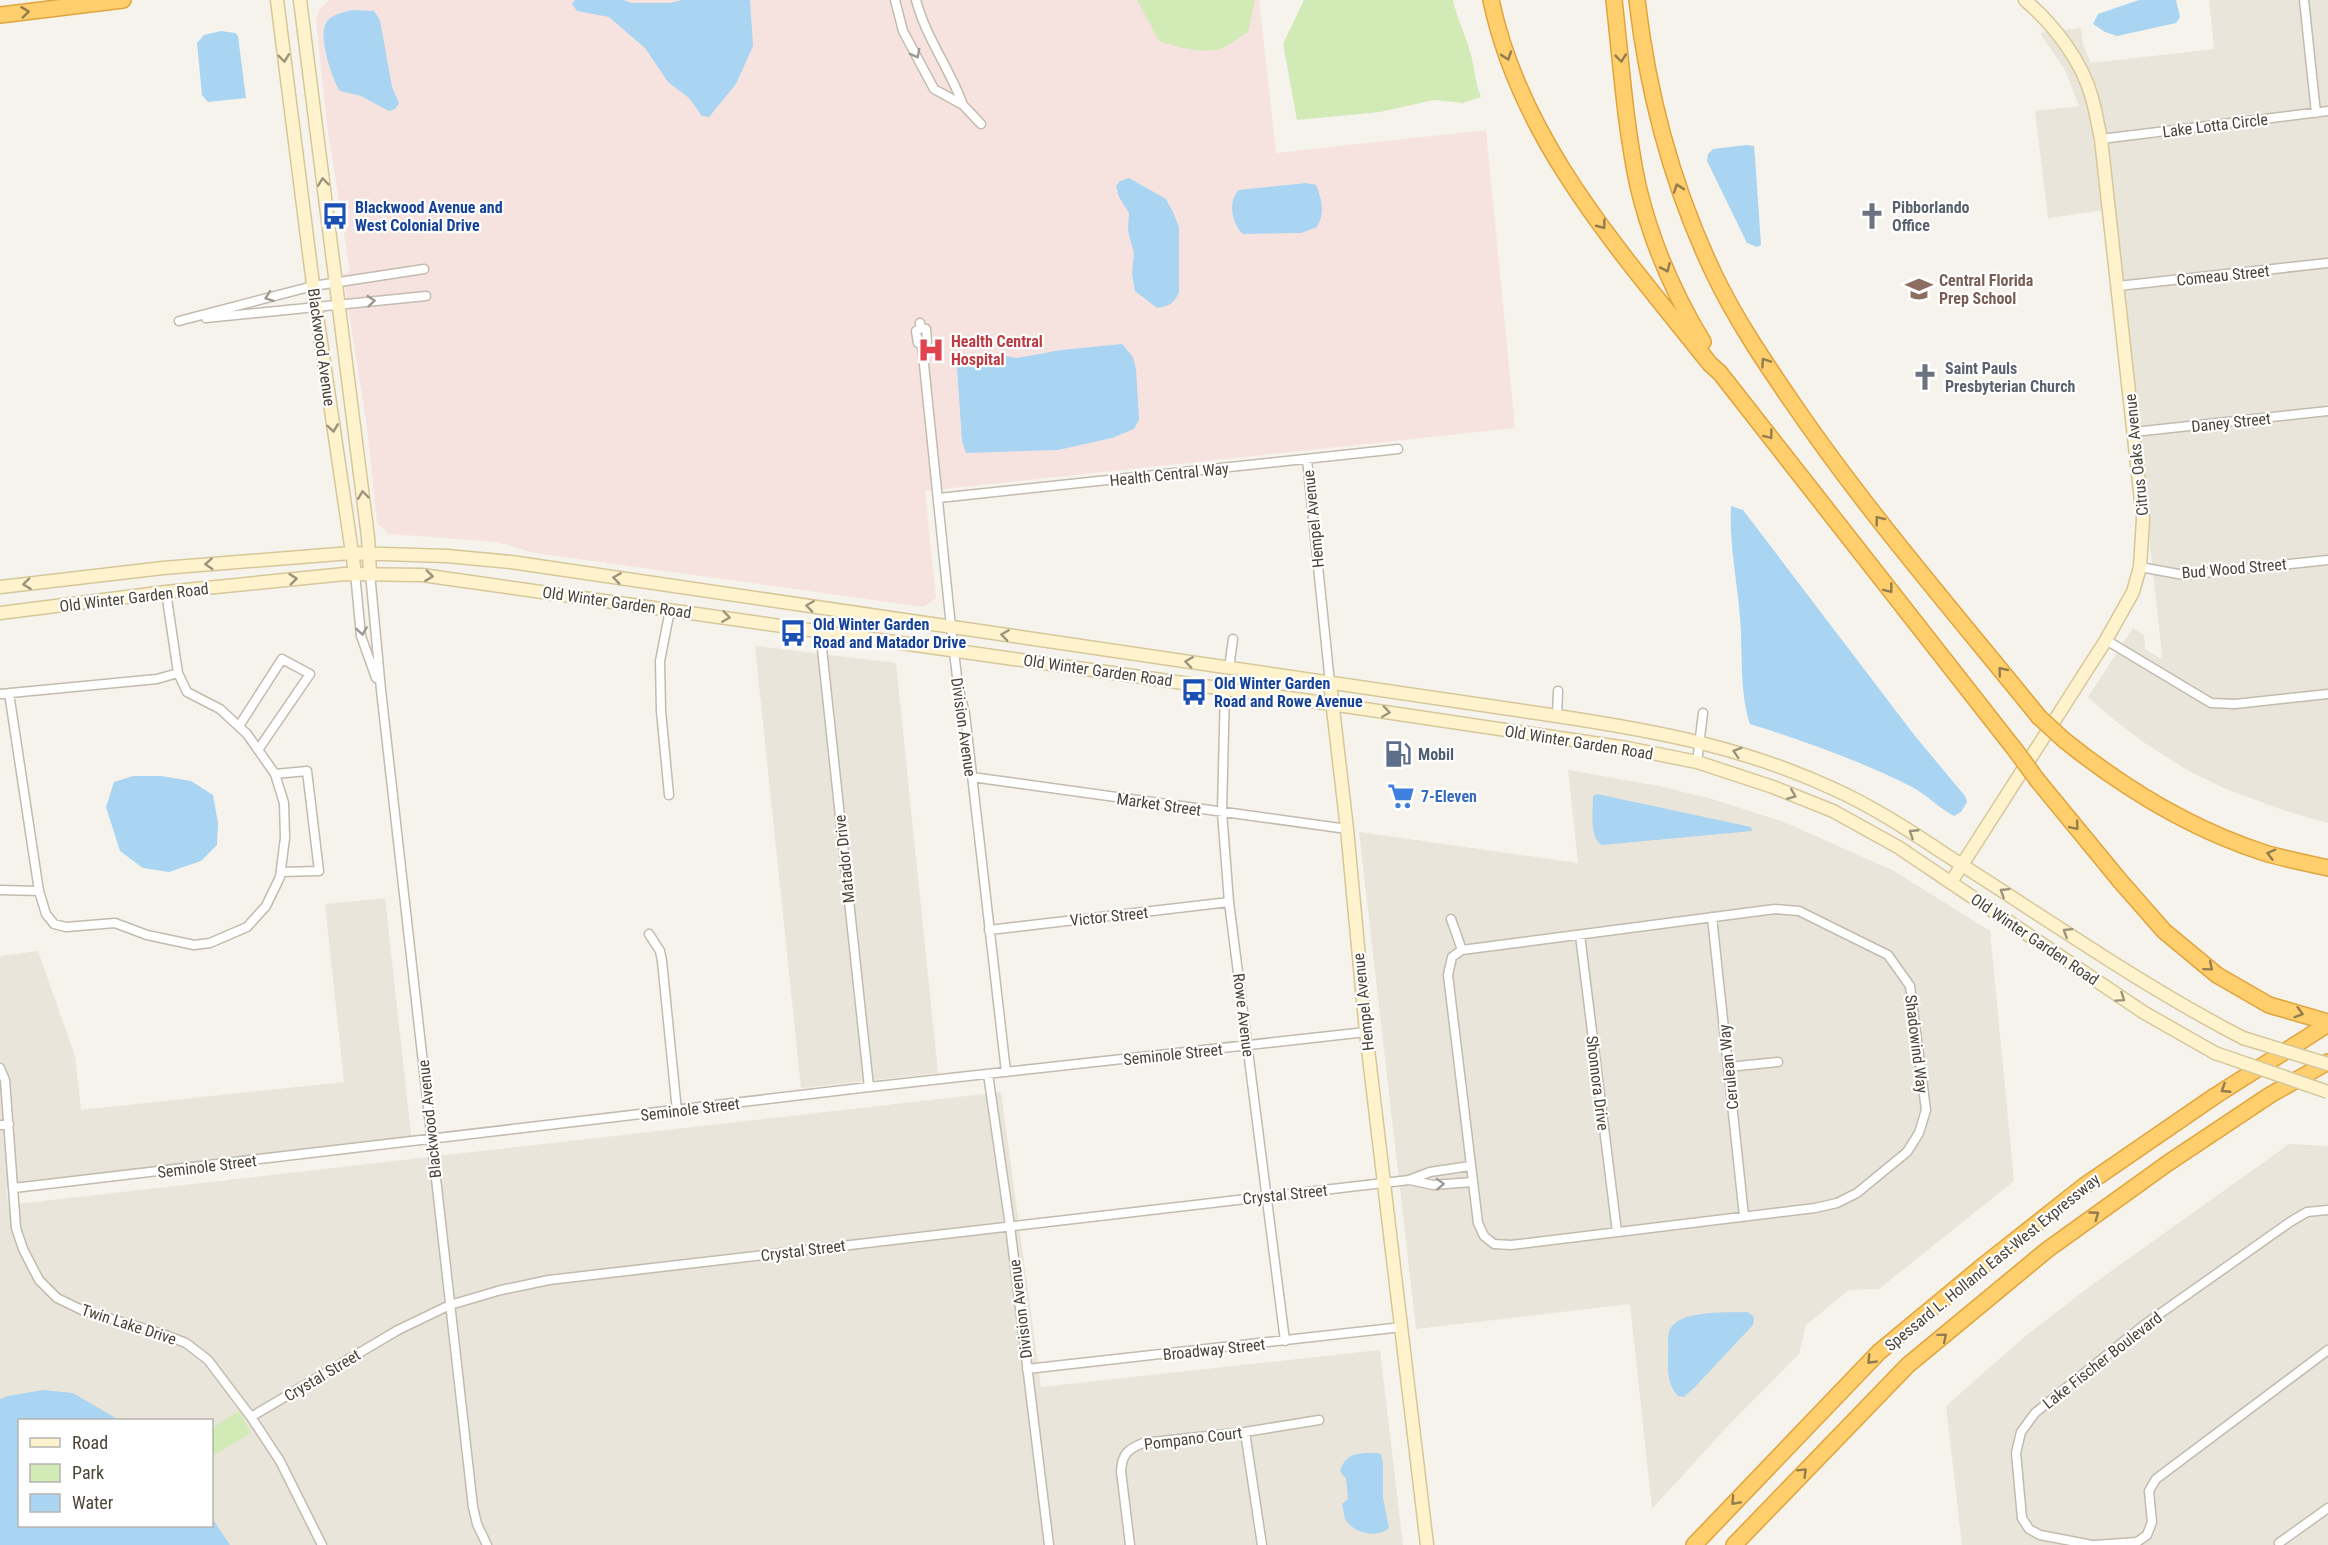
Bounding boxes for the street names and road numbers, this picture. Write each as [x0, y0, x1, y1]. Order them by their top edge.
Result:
street label: Lake Lotta Circle [2161, 110, 2269, 141]
street label: Comeau Street [2176, 261, 2271, 290]
street label: Blackwood Avenue [304, 287, 339, 407]
street label: Citrus Oaks Avenue [2121, 393, 2152, 517]
street label: Daney Street [2190, 409, 2272, 436]
street label: Health Central Way [1109, 459, 1230, 490]
street label: Hempel Avenue [1299, 469, 1328, 569]
street label: Bud Wood Street [2181, 554, 2288, 583]
street label: Old Winter Garden Road [58, 579, 210, 616]
street label: Old Winter Garden Road [541, 583, 693, 622]
street label: Old Winter Garden Road [1022, 651, 1174, 690]
street label: Division Avenue [947, 676, 980, 778]
street label: Old Winter Garden Road [1503, 721, 1655, 764]
street label: Market Street [1115, 789, 1203, 820]
street label: Matador Drive [830, 814, 859, 904]
street label: Old Winter Garden Road [1967, 890, 2102, 989]
street label: Victor Street [1069, 903, 1149, 930]
street label: Hempel Avenue [1349, 952, 1378, 1052]
street label: Rowe Avenue [1229, 972, 1258, 1058]
street label: Shadowind Way [1901, 994, 1932, 1095]
street label: Cerulean Way [1715, 1023, 1742, 1110]
street label: Shonnora Drive [1582, 1035, 1613, 1132]
street label: Seminole Street [1123, 1040, 1224, 1069]
street label: Blackwood Avenue [414, 1059, 445, 1179]
street label: Seminole Street [639, 1094, 741, 1125]
street label: Seminole Street [156, 1151, 258, 1182]
street label: Spessard L. Holland East-West Expressway [1881, 1169, 2104, 1355]
street label: Crystal Street [1242, 1181, 1329, 1208]
street label: Crystal Street [760, 1236, 847, 1265]
street label: Division Avenue [1005, 1258, 1036, 1360]
street label: Twin Lake Drive [79, 1300, 179, 1349]
street label: Lake Fischer Boulevard [2039, 1308, 2166, 1413]
street label: Broadway Street [1162, 1335, 1266, 1364]
street label: Crystal Street [281, 1345, 364, 1406]
street label: Pompano Court [1143, 1423, 1243, 1454]

